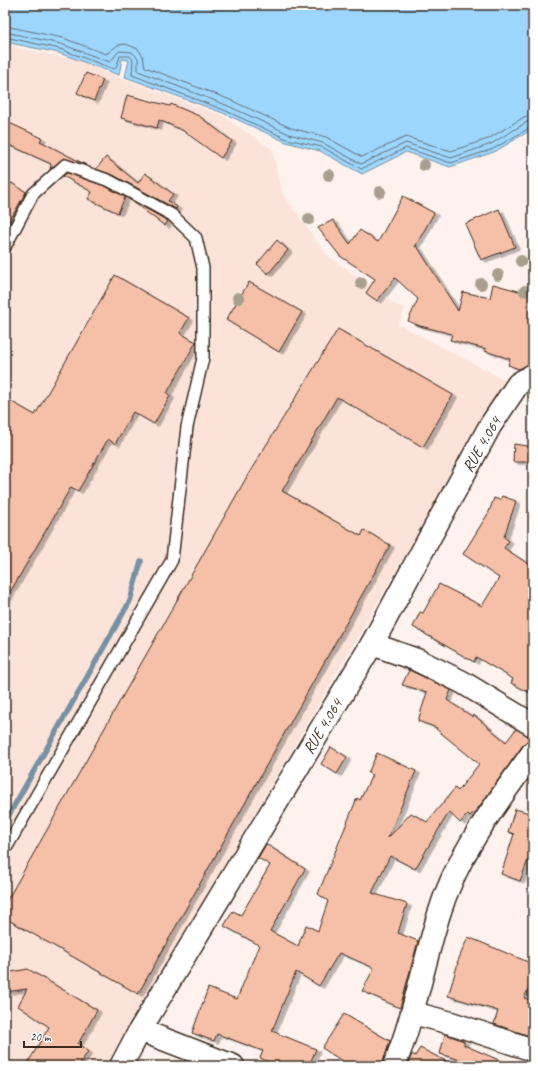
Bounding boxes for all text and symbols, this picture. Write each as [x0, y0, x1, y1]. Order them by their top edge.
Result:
street label: RUE 4.064 [458, 412, 507, 476]
street label: RUE 4.064 [299, 694, 348, 758]
scale bar [24, 1023, 81, 1049]
text: 20 m [30, 1029, 52, 1045]

